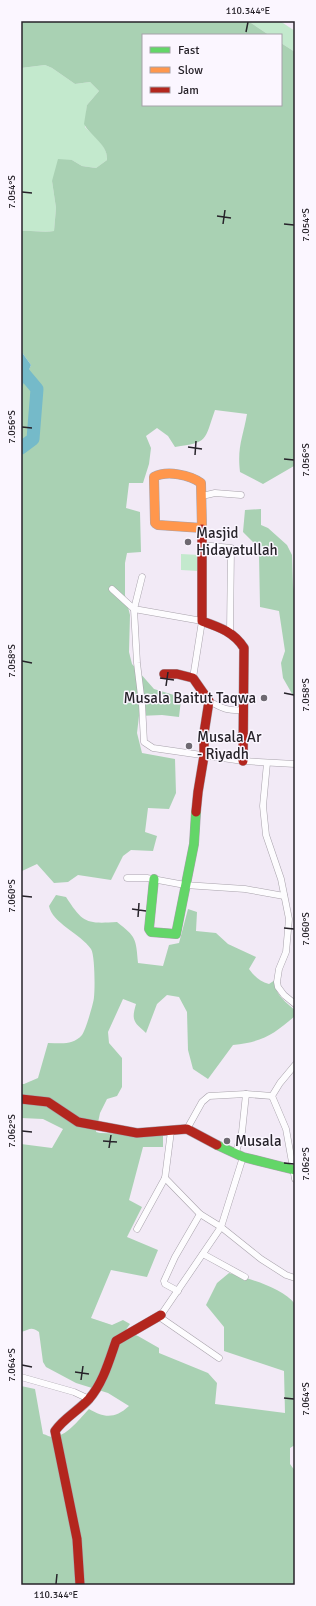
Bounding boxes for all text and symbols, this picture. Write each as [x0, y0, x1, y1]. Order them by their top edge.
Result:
text: 110.344°E [226, 5, 271, 17]
legend [142, 34, 282, 106]
text: Fast [178, 43, 199, 58]
text: Slow [178, 63, 203, 78]
text: Jam [178, 83, 199, 98]
text: 7.054°S [6, 175, 18, 209]
text: 7.054°S [300, 208, 312, 242]
text: 7.056°S [6, 410, 18, 444]
text: 7.056°S [300, 443, 312, 477]
place label: Masjid Hidayatullah [196, 524, 278, 559]
marker: Masjid Hidayatullah [183, 537, 193, 547]
text: 7.058°S [6, 644, 18, 678]
text: 7.058°S [300, 678, 312, 712]
place label: Musala Baitut Taqwa [123, 689, 256, 707]
marker: Musala Baitut Taqwa [259, 693, 269, 703]
place label: Musala Ar - Riyadh [197, 728, 262, 763]
marker: Musala Ar - Riyadh [184, 741, 194, 751]
text: 7.060°S [6, 879, 18, 913]
text: 7.060°S [300, 912, 312, 946]
text: 7.062°S [6, 1114, 18, 1148]
place label: Musala [235, 1132, 282, 1150]
marker: Musala [222, 1136, 232, 1146]
text: 7.062°S [300, 1147, 312, 1181]
text: 7.064°S [6, 1348, 18, 1382]
text: 7.064°S [300, 1382, 312, 1416]
text: 110.344°E [34, 1589, 79, 1601]

